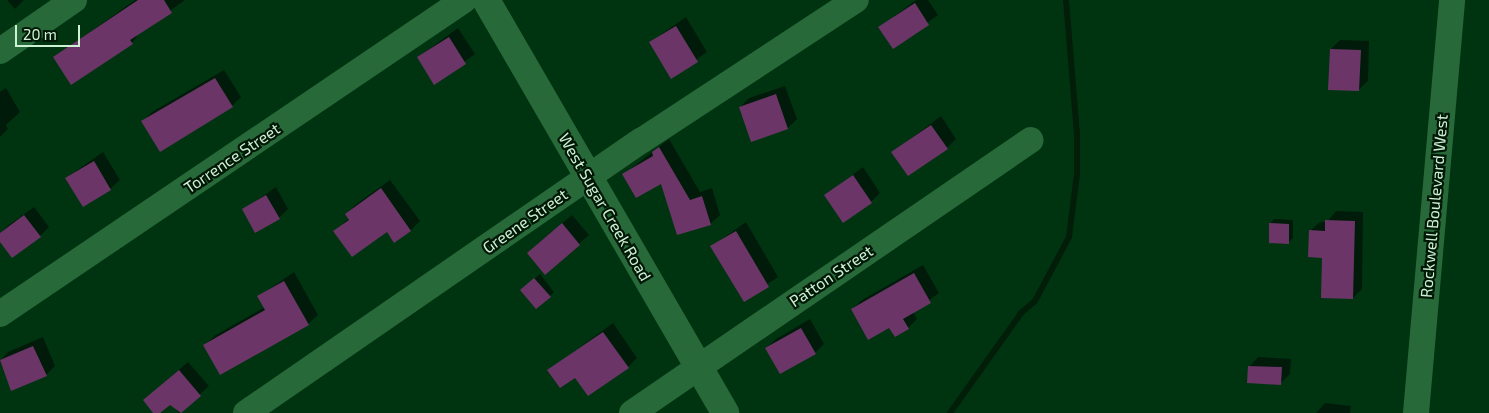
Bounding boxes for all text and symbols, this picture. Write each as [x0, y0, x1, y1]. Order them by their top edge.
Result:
scale bar [18, 15, 82, 47]
text: 20 m [23, 25, 57, 43]
street label: Rockwell Boulevard West [1416, 113, 1452, 299]
street label: Torrence Street [180, 119, 284, 197]
street label: West Sugar Creek Road [555, 129, 655, 285]
street label: Greene Street [479, 185, 571, 257]
street label: Patton Street [786, 241, 876, 311]

